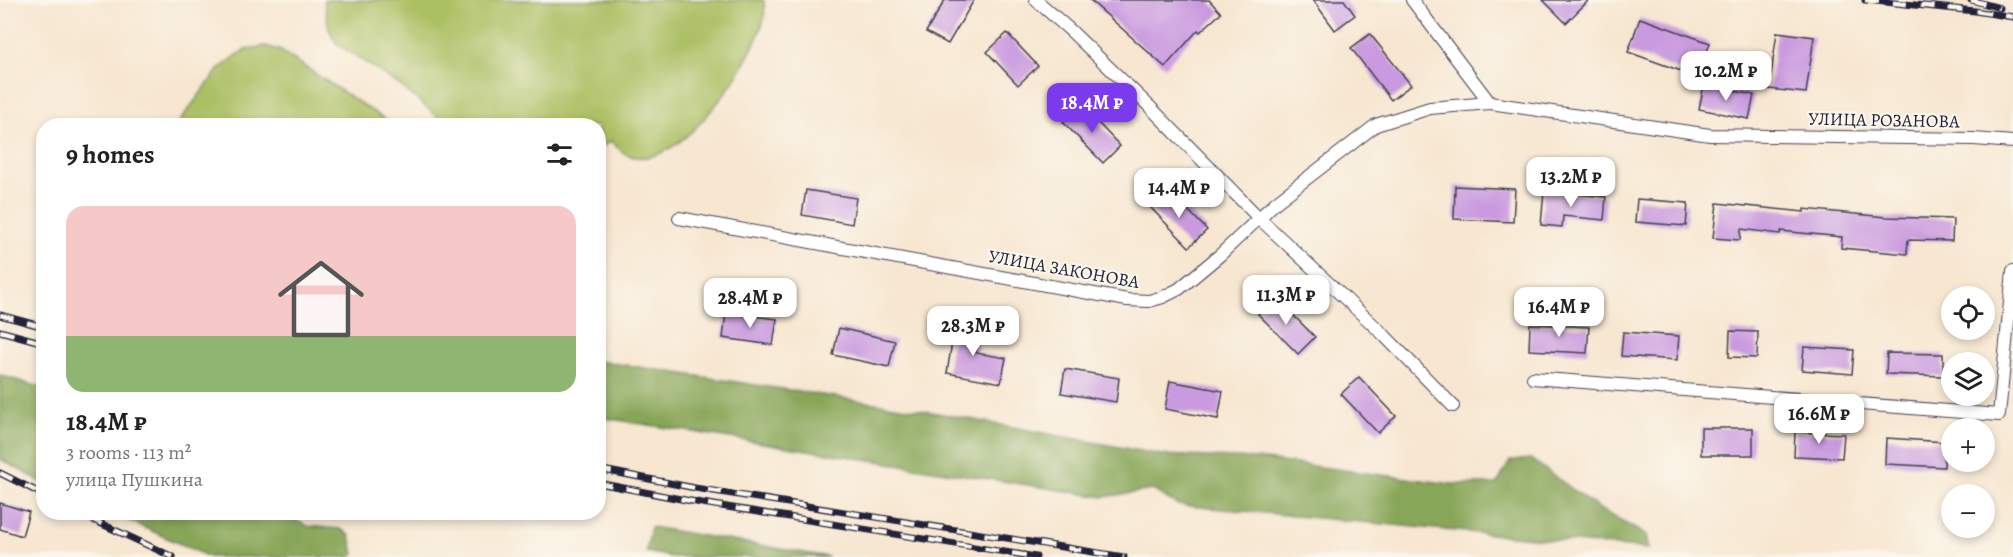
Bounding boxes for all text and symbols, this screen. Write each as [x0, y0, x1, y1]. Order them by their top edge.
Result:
pin: 10.2M ₽ [1671, 51, 1781, 102]
text: 10.2M ₽ [1695, 57, 1757, 84]
pin: 18.4M ₽ [1037, 83, 1147, 134]
text: 18.4M ₽ [1061, 89, 1123, 116]
street label: УЛИЦА РОЗАНОВА [1808, 107, 1960, 133]
text: 9 homes [66, 137, 155, 172]
icon: filters [543, 138, 576, 171]
pin: 13.2M ₽ [1516, 157, 1626, 208]
text: 13.2M ₽ [1540, 163, 1602, 190]
pin: 14.4M ₽ [1124, 168, 1234, 219]
text: 14.4M ₽ [1148, 174, 1210, 201]
street label: УЛИЦА ЗАКОНОВА [987, 244, 1142, 294]
icon: home [267, 245, 375, 353]
pin: 11.3M ₽ [1231, 275, 1341, 326]
pin: 28.4M ₽ [695, 278, 805, 329]
text: 11.3M ₽ [1257, 281, 1315, 308]
text: 28.4M ₽ [718, 284, 782, 311]
map controls [1941, 286, 1995, 538]
button: locate [1941, 286, 1995, 340]
pin: 16.4M ₽ [1504, 287, 1614, 338]
text: 16.4M ₽ [1528, 293, 1590, 320]
pin: 28.3M ₽ [918, 306, 1028, 357]
text: 28.3M ₽ [941, 312, 1005, 339]
button: layers [1941, 352, 1995, 406]
pin: 16.6M ₽ [1764, 394, 1874, 445]
text: 16.6M ₽ [1788, 400, 1850, 427]
text: 18.4M ₽ [66, 404, 147, 439]
button: + [1941, 418, 1995, 472]
text: 3 rooms · 113 m² [66, 439, 191, 466]
text: улица Пушкина [66, 466, 203, 493]
button: − [1941, 484, 1995, 538]

